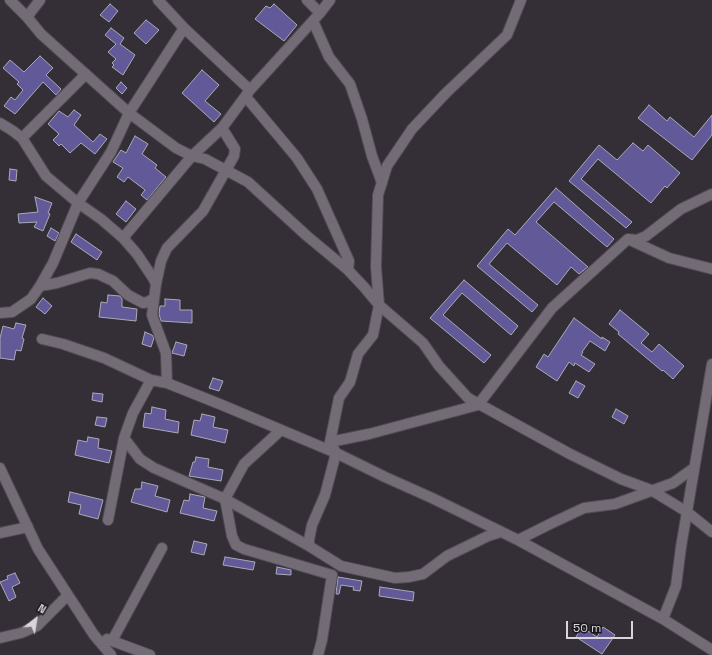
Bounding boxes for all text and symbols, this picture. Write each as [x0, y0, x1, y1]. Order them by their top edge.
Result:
north arrow [16, 599, 56, 639]
text: N [35, 601, 49, 617]
scale bar [568, 613, 635, 639]
text: 50 m [573, 620, 601, 636]

